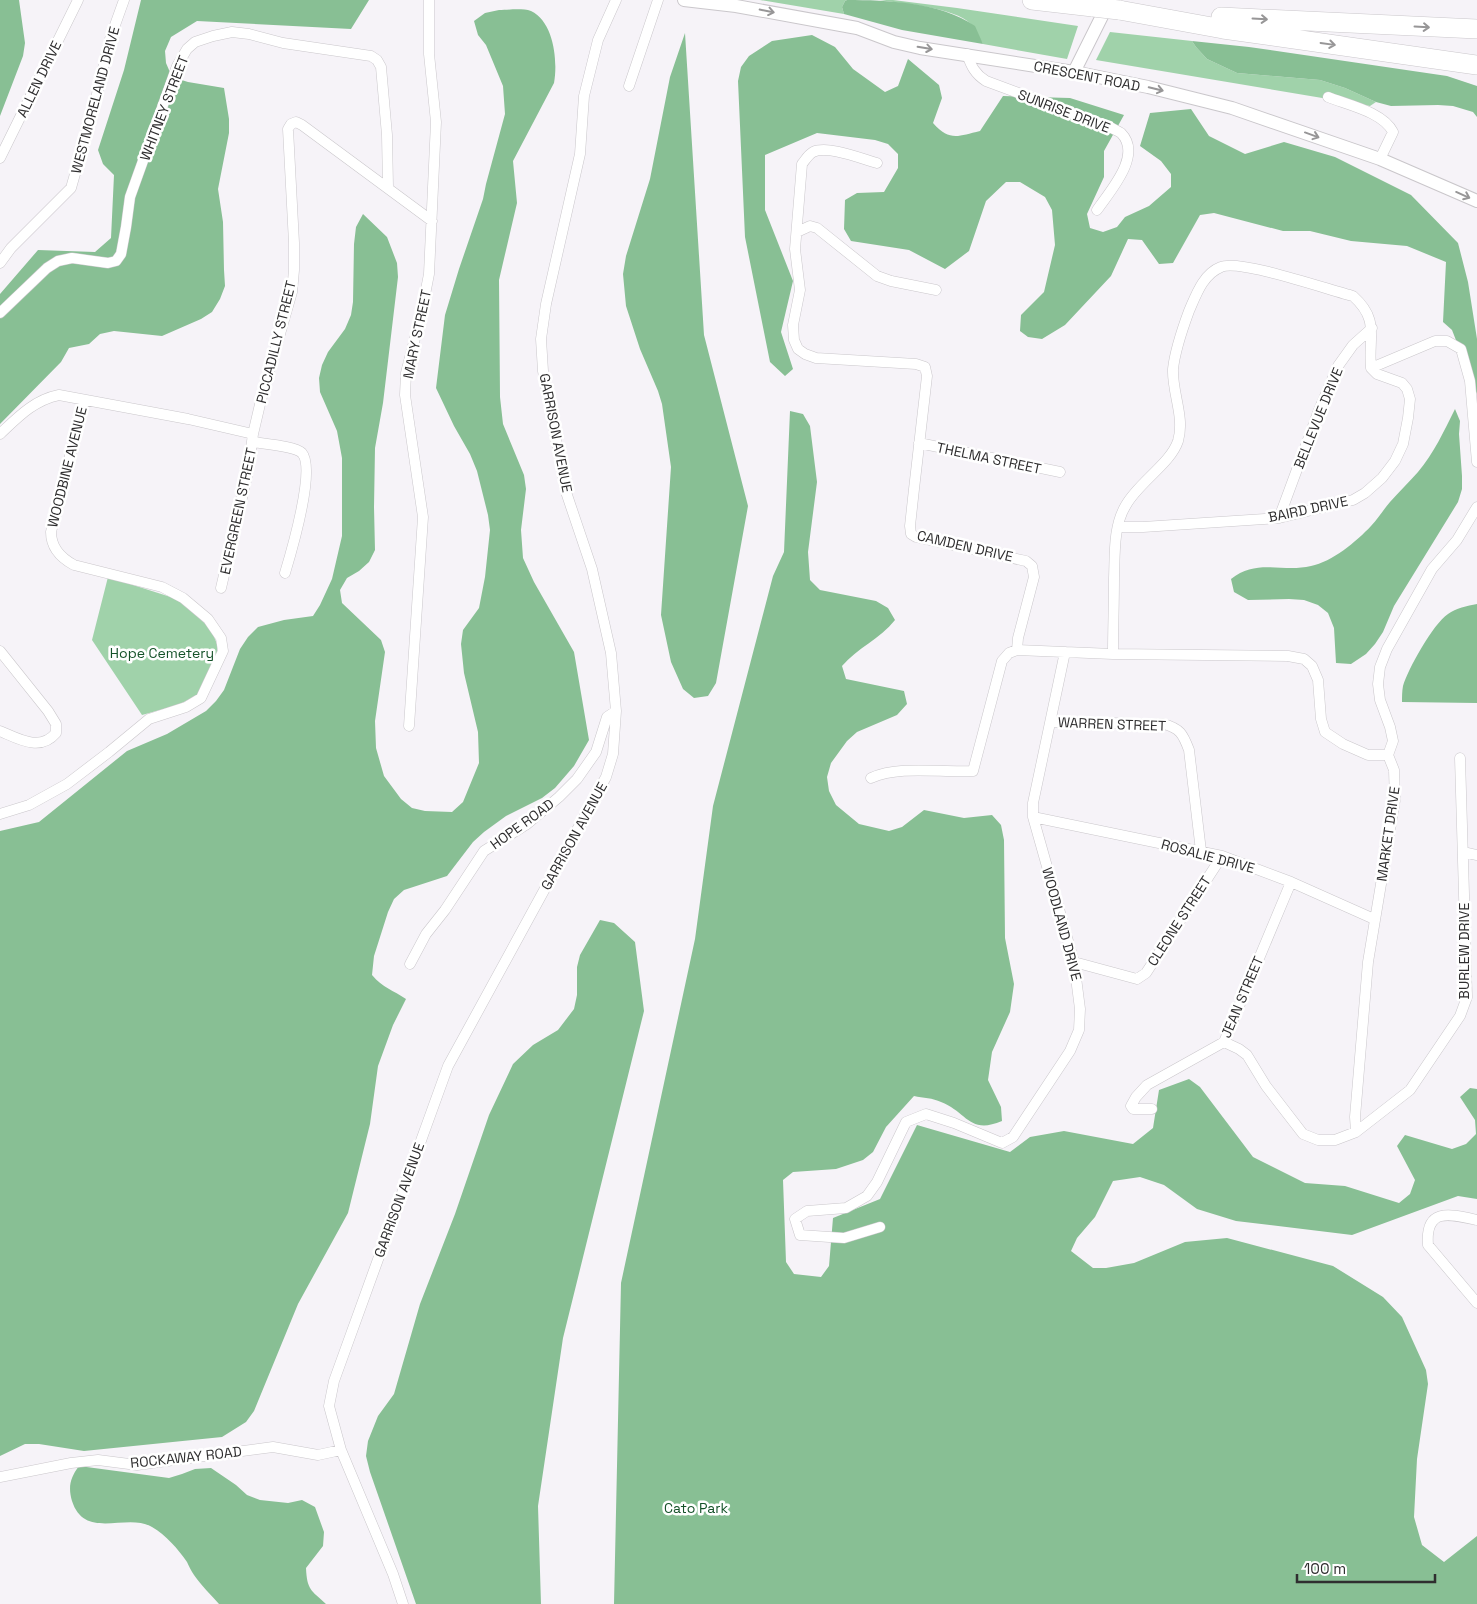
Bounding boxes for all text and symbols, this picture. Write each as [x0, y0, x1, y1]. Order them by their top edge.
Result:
one-way arrow [759, 7, 775, 17]
one-way arrow [1252, 15, 1268, 24]
one-way arrow [1414, 23, 1430, 32]
street label: WESTMORELAND DRIVE [67, 24, 123, 175]
street label: ALLEN DRIVE [13, 38, 65, 120]
one-way arrow [1319, 39, 1335, 49]
one-way arrow [917, 43, 933, 53]
street label: WHITNEY STREET [136, 53, 192, 163]
street label: CRESCENT ROAD [1032, 57, 1142, 95]
street label: SUNRISE DRIVE [1015, 85, 1113, 137]
one-way arrow [1148, 85, 1164, 94]
one-way arrow [1304, 131, 1319, 140]
one-way arrow [1455, 190, 1470, 200]
street label: PICCADILLY STREET [252, 279, 300, 405]
street label: MARY STREET [399, 288, 435, 380]
street label: BELLEVUE DRIVE [1289, 365, 1347, 471]
street label: GARRISON AVENUE [536, 372, 576, 494]
street label: WOODBINE AVENUE [43, 405, 91, 529]
street label: THELMA STREET [935, 438, 1043, 478]
street label: EVERGREEN STREET [216, 446, 260, 576]
street label: BAIRD DRIVE [1266, 492, 1350, 526]
street label: CAMDEN DRIVE [915, 526, 1015, 566]
park label: Hope Cemetery [110, 644, 214, 662]
street label: WARREN STREET [1058, 713, 1166, 735]
street label: GARRISON AVENUE [537, 779, 611, 893]
street label: MARKET DRIVE [1372, 785, 1404, 883]
street label: HOPE ROAD [487, 795, 557, 853]
street label: ROSALIE DRIVE [1159, 835, 1257, 877]
street label: WOODLAND DRIVE [1038, 865, 1086, 983]
street label: CLEONE STREET [1143, 873, 1215, 969]
street label: BURLEW DRIVE [1455, 903, 1473, 999]
street label: JEAN STREET [1217, 953, 1267, 1041]
street label: GARRISON AVENUE [370, 1140, 428, 1260]
street label: ROCKAWAY ROAD [129, 1442, 243, 1472]
park label: Cato Park [664, 1499, 729, 1517]
scale bar [1297, 1552, 1434, 1584]
text: 100 m [1304, 1559, 1346, 1578]

